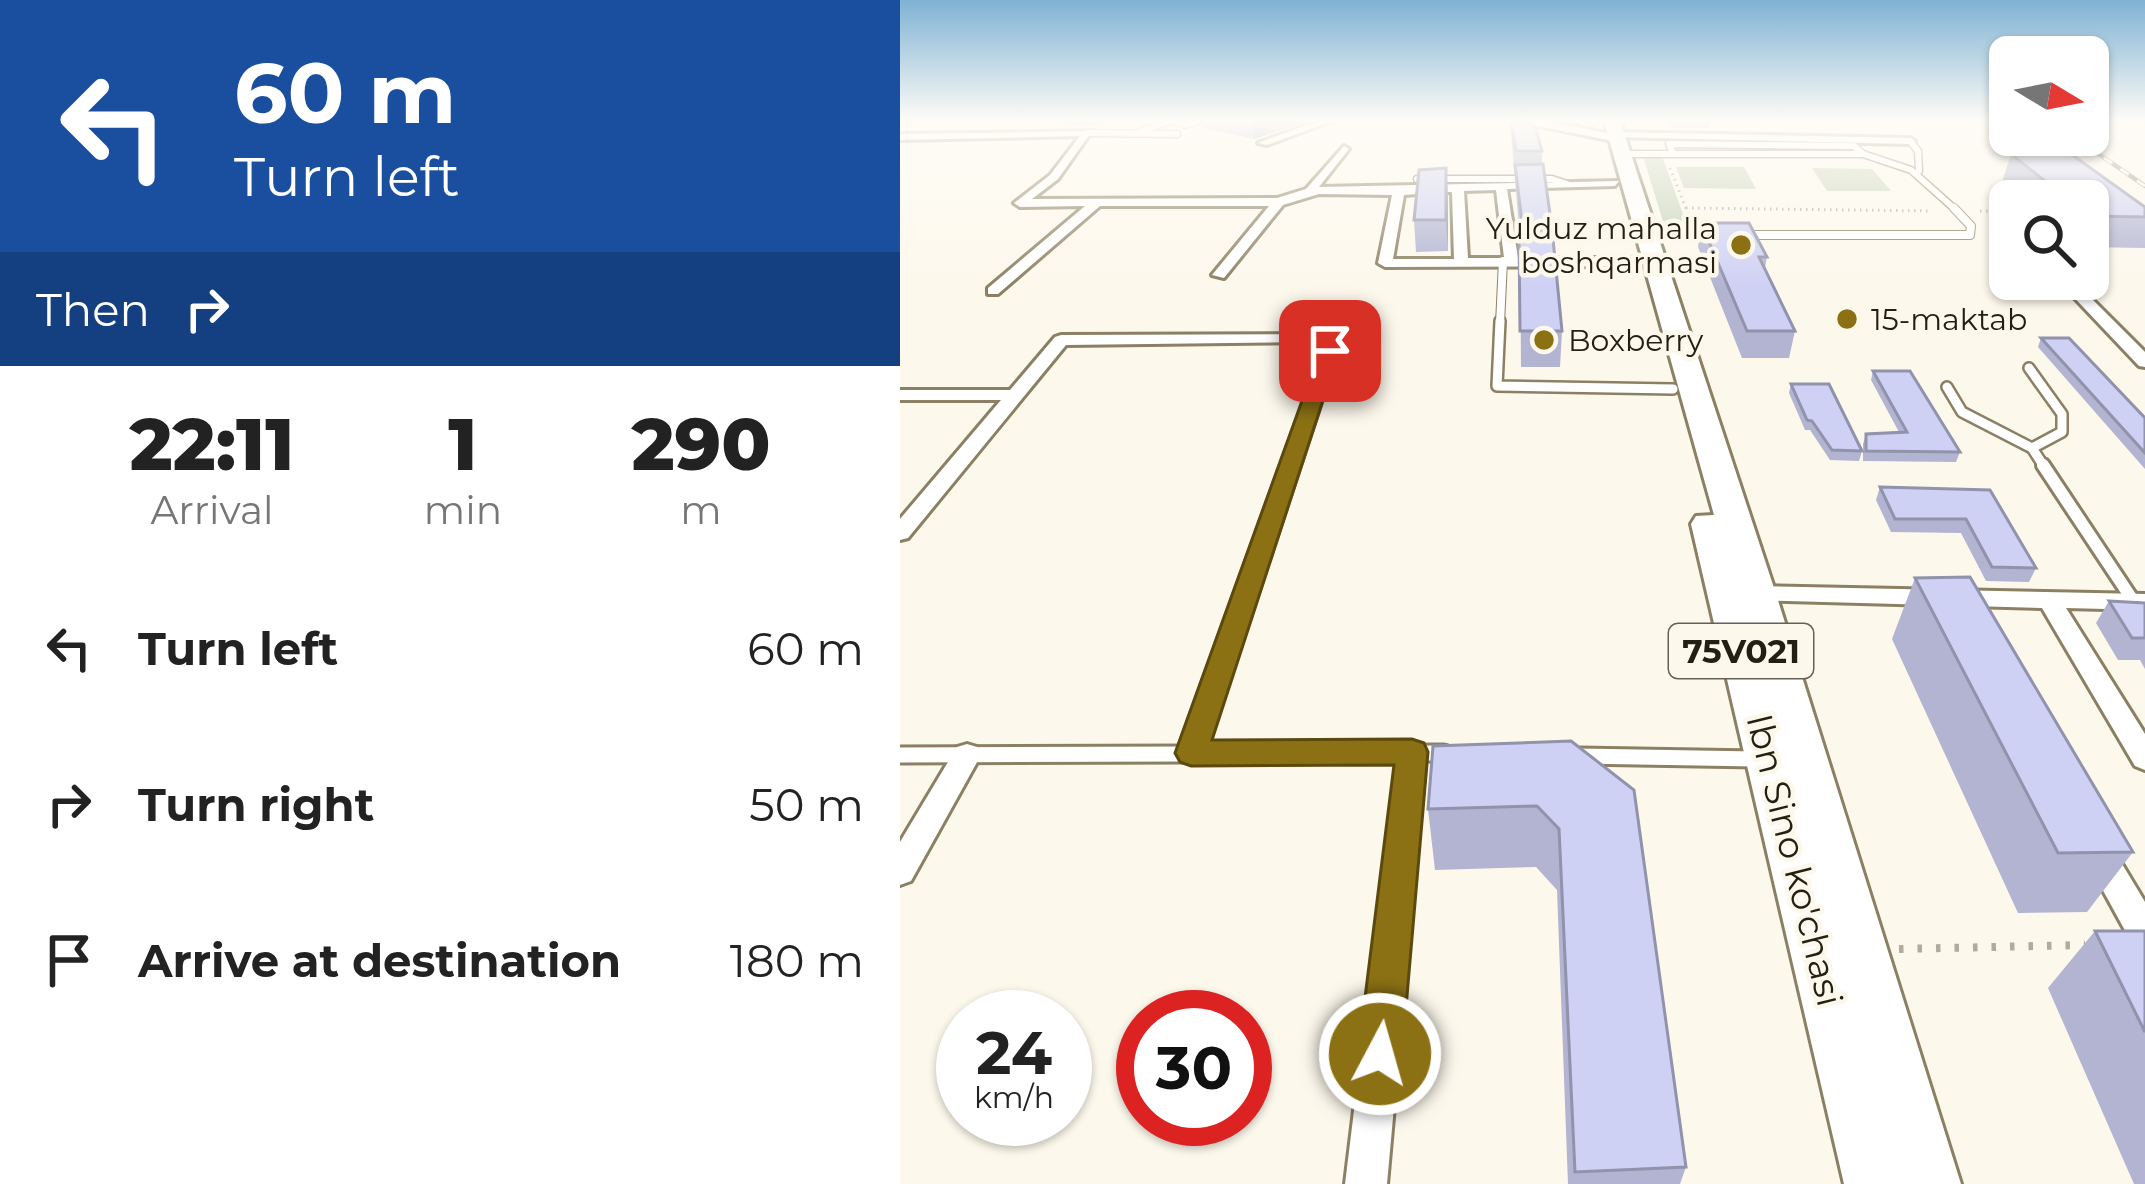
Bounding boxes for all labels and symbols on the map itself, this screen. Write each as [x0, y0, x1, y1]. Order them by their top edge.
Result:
north arrow [1989, 36, 2109, 156]
place label: Yulduz mahalla boshqarmasi [1486, 210, 1717, 281]
marker: Yulduz mahalla boshqarmasi [1728, 232, 1754, 258]
pin [1279, 300, 1381, 402]
place label: 15-maktab [1871, 301, 2027, 338]
marker: 15-maktab [1834, 306, 1860, 332]
place label: Boxberry [1568, 322, 1704, 359]
marker: Boxberry [1531, 327, 1557, 353]
road number: 75V021 [1669, 624, 1813, 678]
street label: Ibn Sino ko'chasi [1737, 709, 1853, 1011]
speed limit sign: 30 [1116, 990, 1272, 1146]
position arrow [1317, 991, 1443, 1117]

